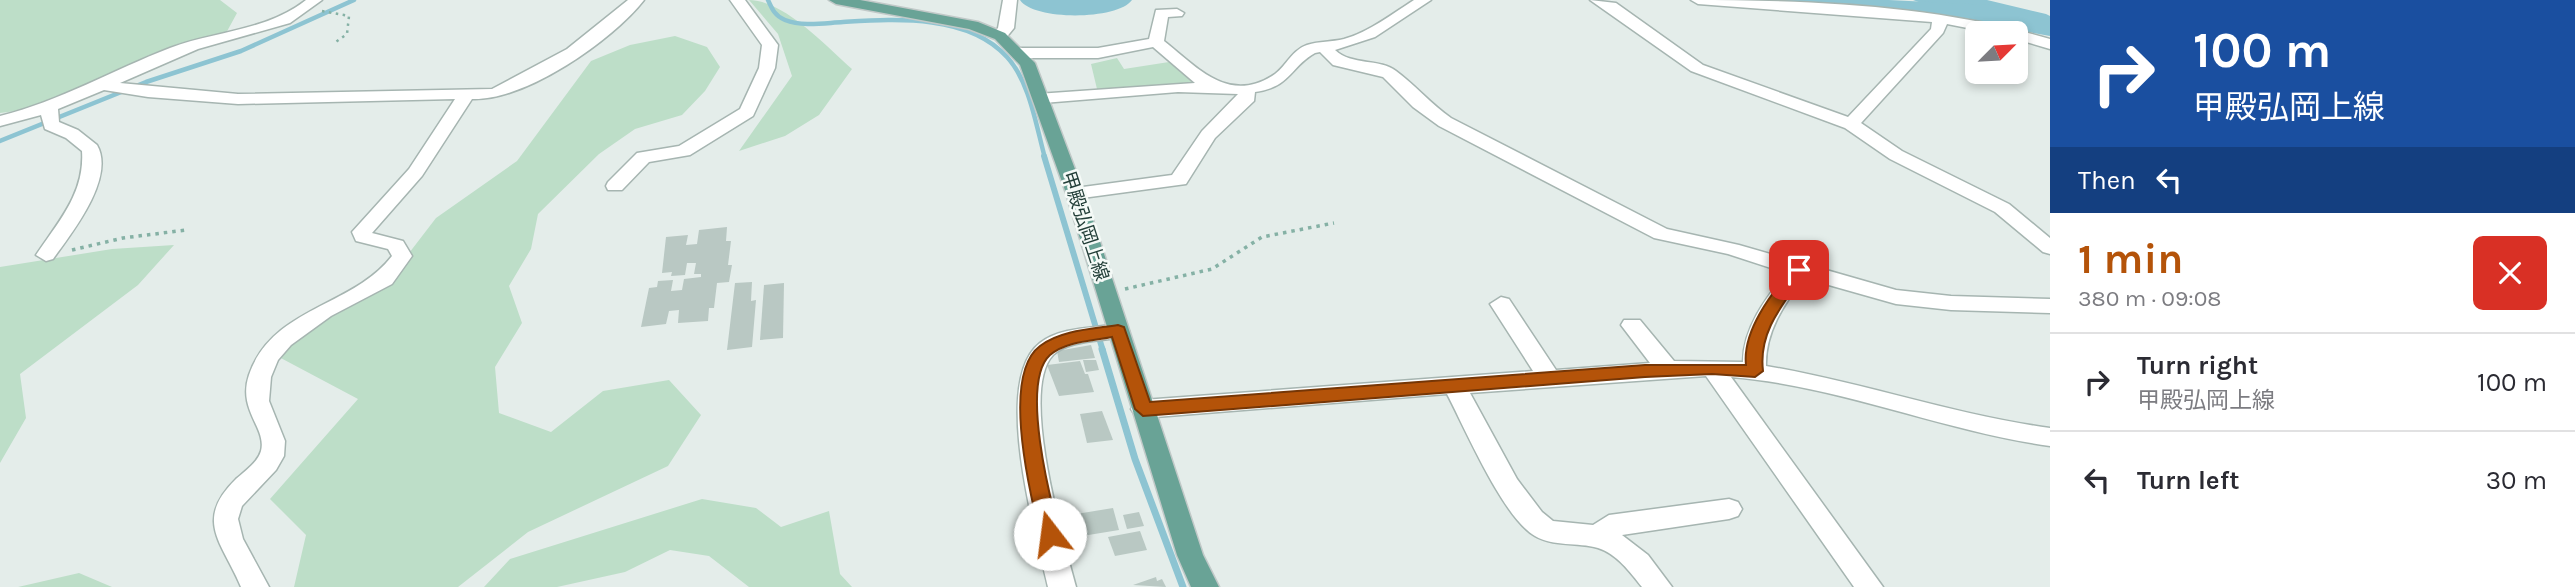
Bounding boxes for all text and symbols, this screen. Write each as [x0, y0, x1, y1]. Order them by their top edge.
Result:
north arrow [1965, 21, 2028, 84]
map controls [1965, 21, 2028, 84]
text: 100 m [2193, 22, 2331, 79]
icon: right [2078, 28, 2169, 119]
text: 甲殿弘岡上線 [2193, 89, 2385, 126]
icon: left [2150, 161, 2188, 199]
text: Then [2078, 165, 2136, 196]
street label: 甲殿弘岡上線 [1057, 168, 1113, 284]
text: 1 min [2078, 234, 2183, 284]
button: close [2473, 236, 2547, 310]
pin [1769, 240, 1829, 300]
icon: arrive [1780, 251, 1818, 289]
text: 380 m · 09:08 [2078, 285, 2221, 312]
text: Turn right [2137, 350, 2258, 381]
icon: right [2078, 363, 2116, 401]
text: 100 m [2477, 367, 2547, 398]
text: 甲殿弘岡上線 [2137, 387, 2275, 414]
icon: left [2078, 461, 2116, 499]
text: Turn left [2137, 465, 2239, 496]
text: 30 m [2486, 465, 2547, 496]
position arrow [1013, 497, 1087, 571]

